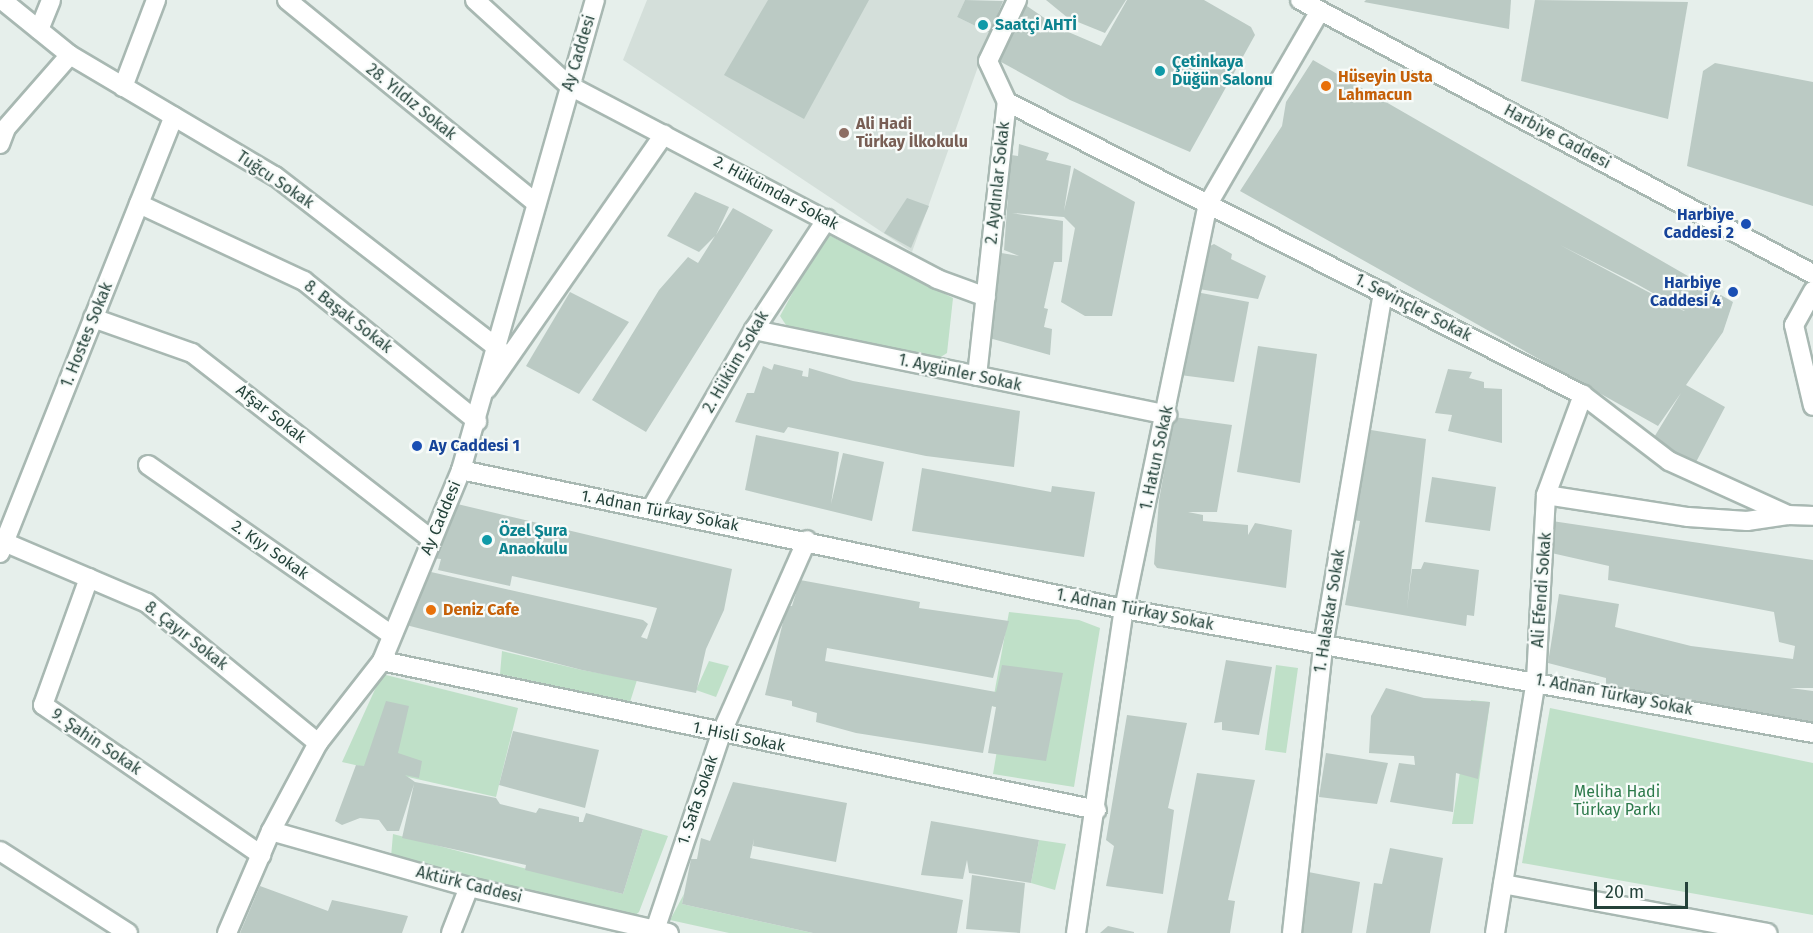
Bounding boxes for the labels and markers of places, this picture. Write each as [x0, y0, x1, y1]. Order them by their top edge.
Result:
place label: Saatçi AHTİ [995, 15, 1077, 35]
marker: Saatçi AHTİ [976, 18, 990, 32]
place label: Çetinkaya Düğün Salonu [1172, 52, 1273, 90]
marker: Çetinkaya Düğün Salonu [1153, 64, 1167, 78]
place label: Hüseyin Usta Lahmacun [1338, 67, 1433, 105]
marker: Hüseyin Usta Lahmacun [1319, 79, 1333, 93]
place label: Ali Hadi Türkay İlkokulu [856, 114, 968, 152]
marker: Ali Hadi Türkay İlkokulu [837, 126, 851, 140]
place label: Harbiye Caddesi 2 [1664, 205, 1734, 243]
marker: Harbiye Caddesi 2 [1739, 217, 1753, 231]
place label: Harbiye Caddesi 4 [1650, 273, 1721, 311]
marker: Harbiye Caddesi 4 [1726, 285, 1740, 299]
place label: Ay Caddesi 1 [429, 436, 520, 456]
marker: Ay Caddesi 1 [410, 439, 424, 453]
place label: Özel Şura Anaokulu [499, 521, 568, 559]
marker: Özel Şura Anaokulu [480, 533, 494, 547]
place label: Deniz Cafe [443, 600, 519, 620]
marker: Deniz Cafe [424, 603, 438, 617]

